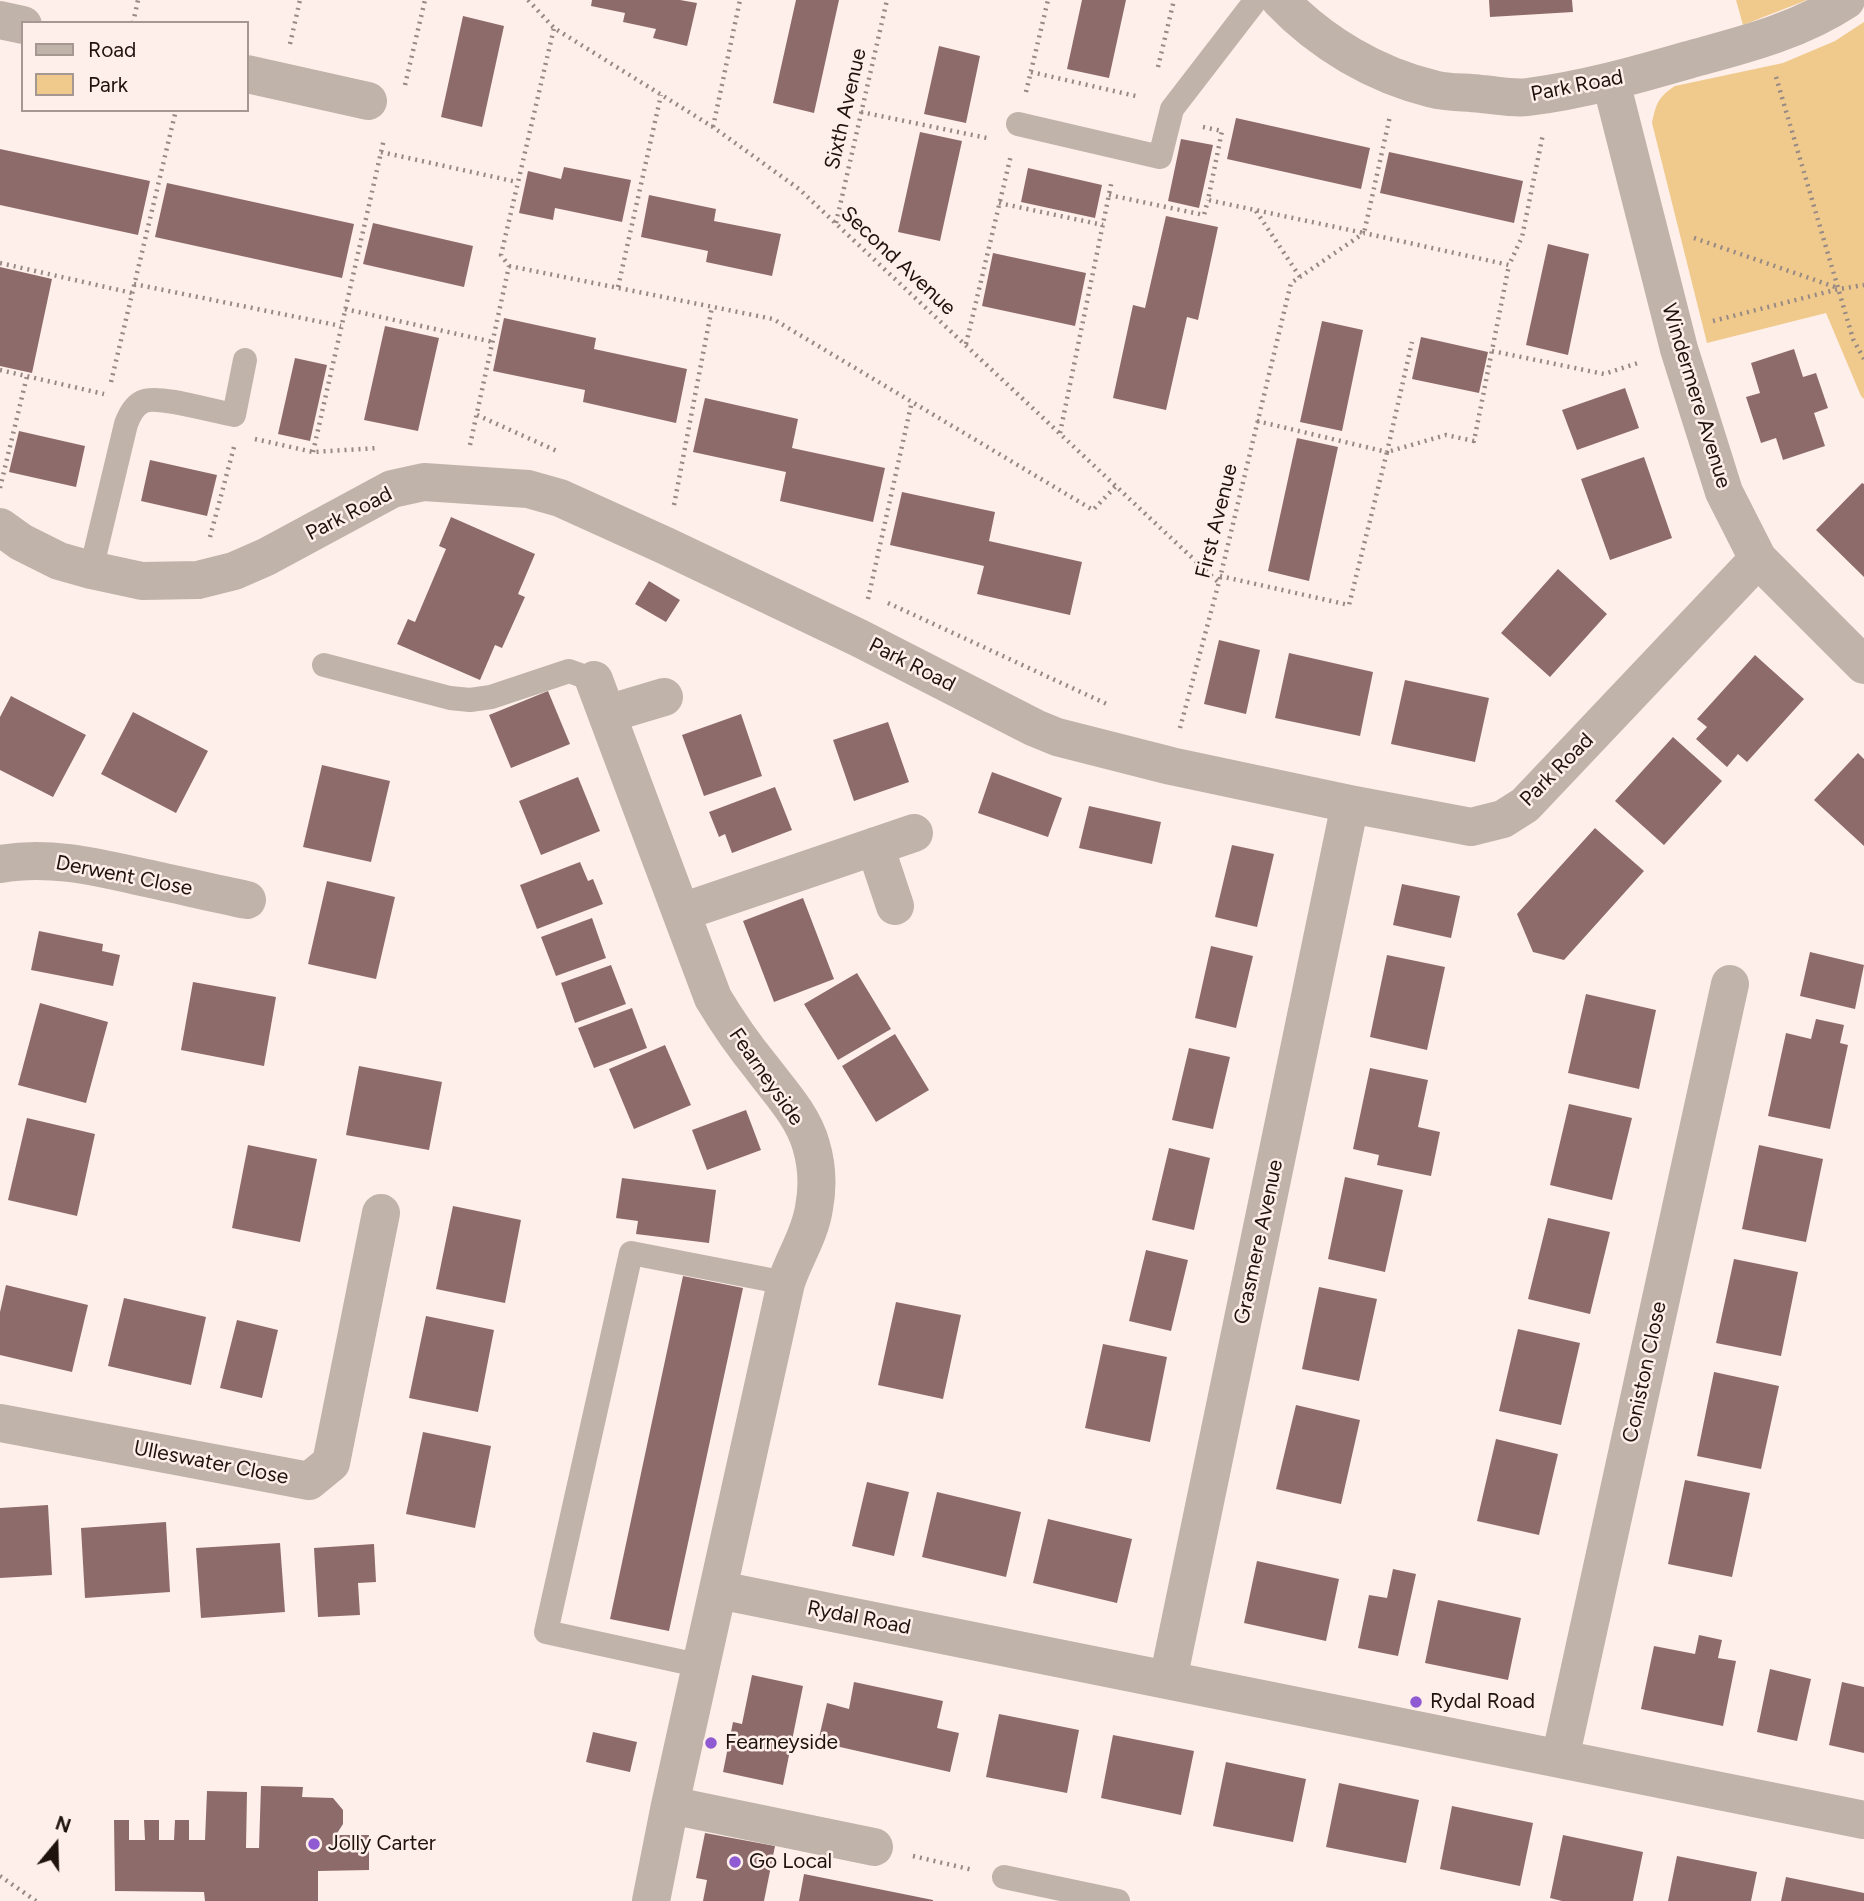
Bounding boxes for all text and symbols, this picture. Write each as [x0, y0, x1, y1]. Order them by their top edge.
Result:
legend [21, 21, 248, 112]
text: Road [88, 37, 136, 62]
street label: Sixth Avenue [820, 46, 872, 172]
street label: Park Road [1529, 65, 1625, 107]
text: Park [88, 72, 128, 97]
street label: Second Avenue [835, 201, 961, 321]
street label: Windermere Avenue [1656, 301, 1736, 491]
street label: First Avenue [1191, 461, 1243, 581]
street label: Park Road [302, 482, 396, 546]
street label: Park Road [865, 633, 959, 697]
street label: Park Road [1515, 728, 1599, 812]
street label: Derwent Close [54, 850, 194, 902]
street label: Fearneyside [723, 1024, 809, 1130]
street label: Grasmere Avenue [1229, 1157, 1289, 1327]
street label: Coniston Close [1618, 1299, 1672, 1445]
street label: Ulleswater Close [131, 1436, 291, 1490]
street label: Rydal Road [805, 1596, 913, 1640]
place label: Rydal Road [1430, 1689, 1535, 1715]
marker: Rydal Road [1408, 1694, 1424, 1710]
place label: Fearneyside [725, 1730, 838, 1756]
marker: Fearneyside [703, 1735, 719, 1751]
north arrow [21, 1810, 91, 1880]
text: N [52, 1811, 74, 1838]
place label: Jolly Carter [328, 1831, 436, 1857]
marker: Jolly Carter [306, 1836, 322, 1852]
place label: Go Local [749, 1849, 832, 1875]
marker: Go Local [727, 1854, 743, 1870]

